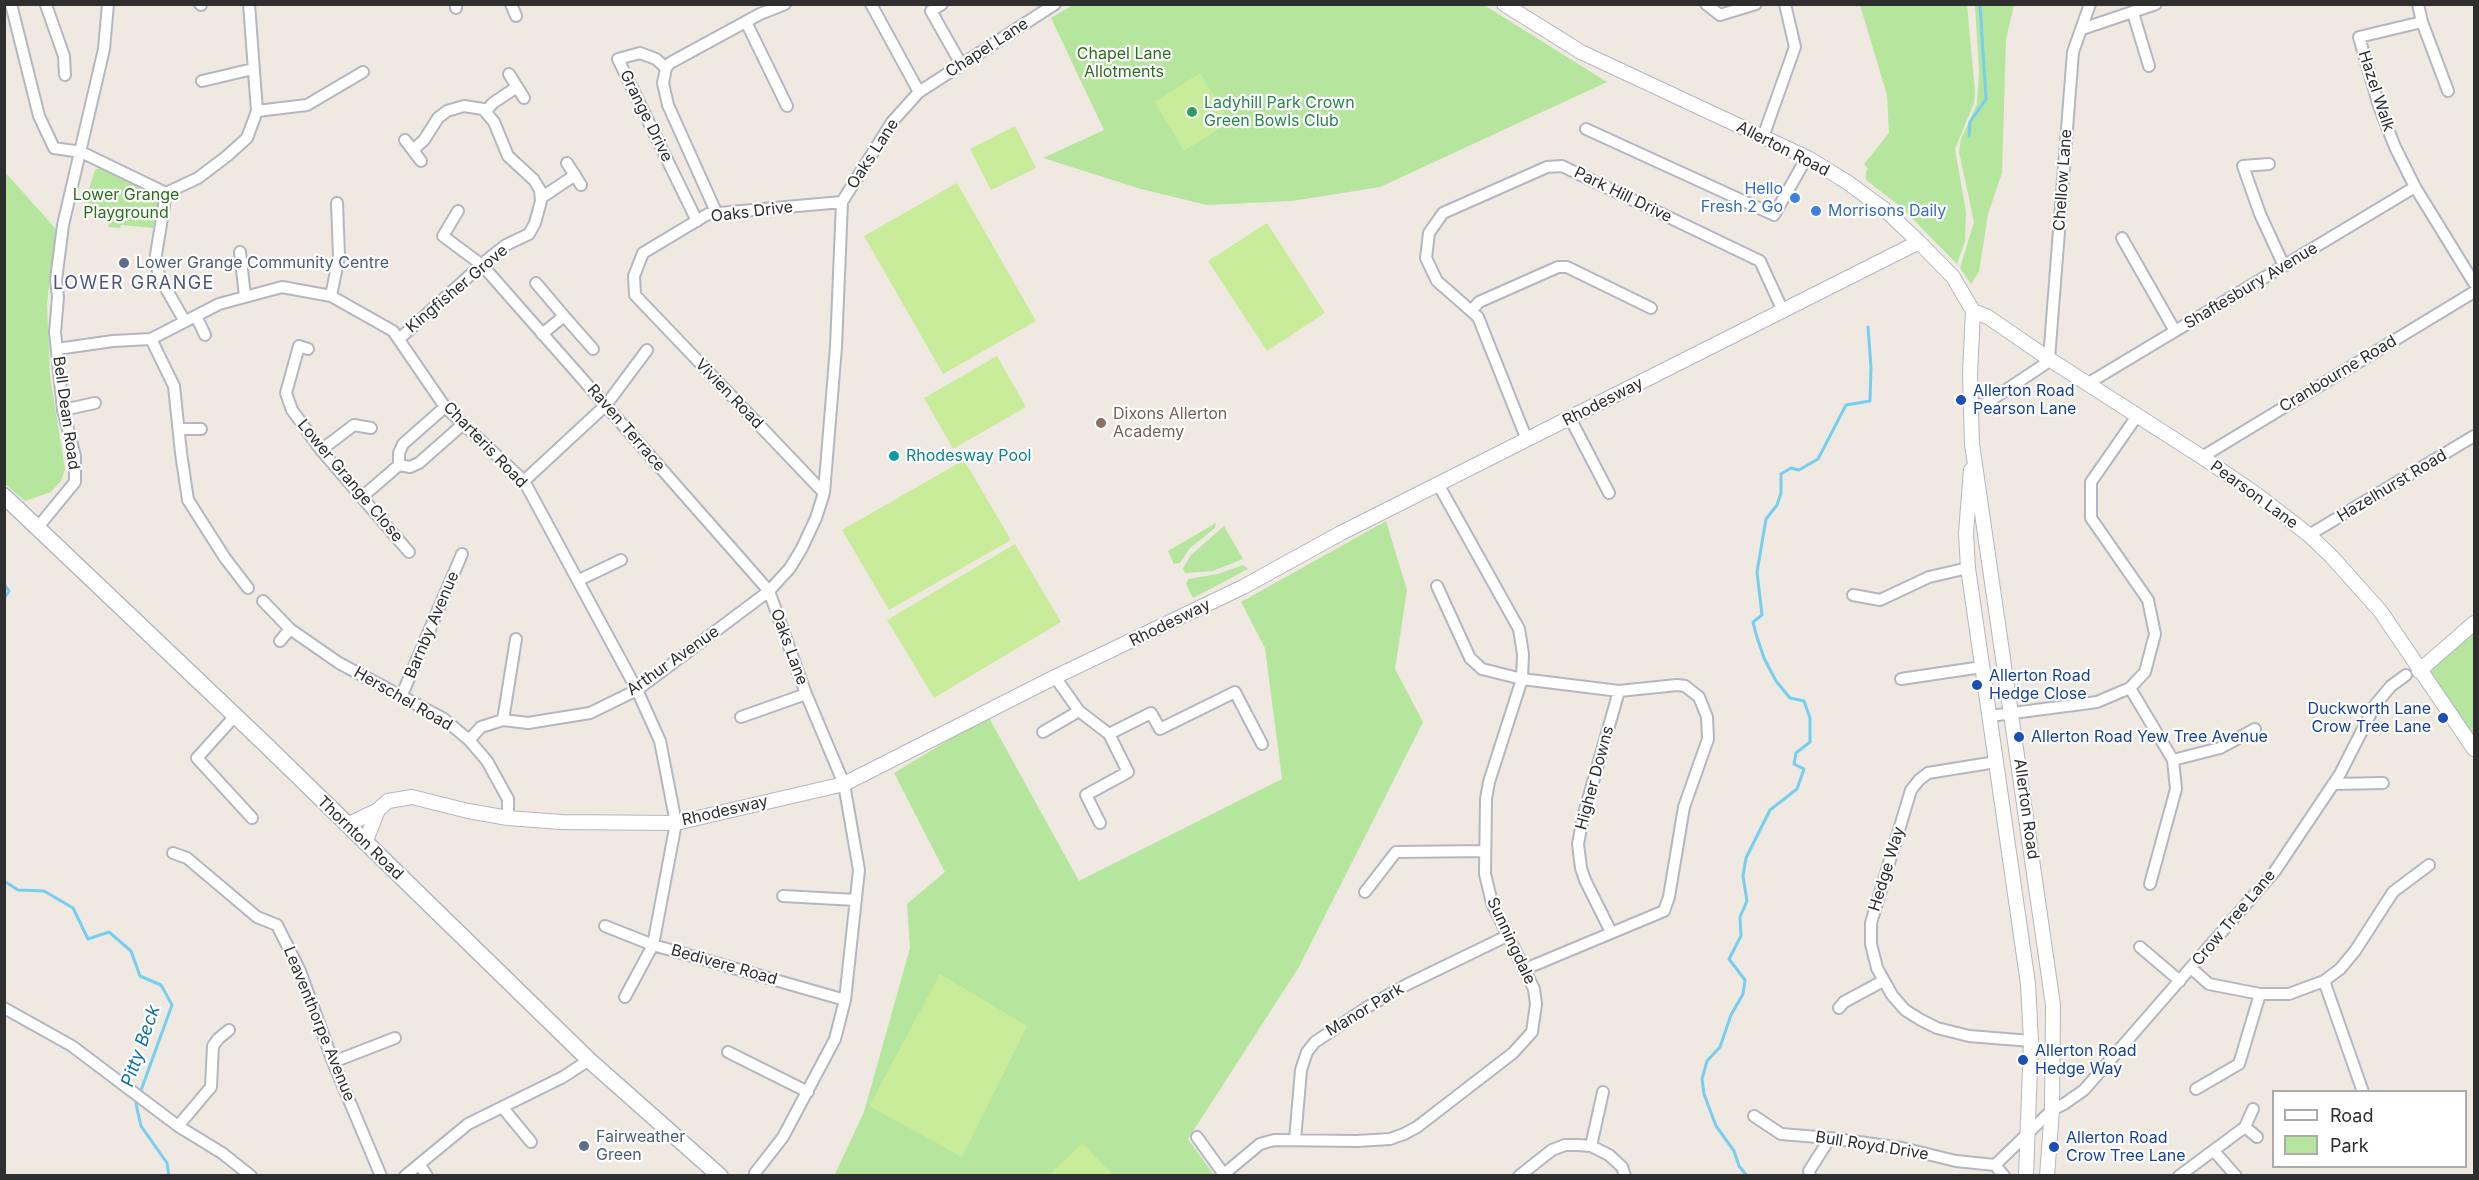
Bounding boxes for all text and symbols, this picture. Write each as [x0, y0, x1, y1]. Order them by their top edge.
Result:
street label: Chapel Lane [942, 14, 1032, 82]
park label: Chapel Lane Allotments [1077, 44, 1171, 82]
street label: Hazel Walk [2354, 48, 2398, 134]
street label: Grange Drive [616, 67, 676, 165]
place label: Ladyhill Park Crown Green Bowls Club [1204, 93, 1355, 131]
marker: Ladyhill Park Crown Green Bowls Club [1185, 105, 1199, 119]
street label: Oaks Lane [843, 115, 903, 193]
street label: Allerton Road [1733, 117, 1833, 181]
street label: Chellow Lane [2050, 128, 2076, 232]
street label: Park Hill Drive [1571, 163, 1675, 227]
place label: Hello Fresh 2 Go [1701, 179, 1783, 217]
park label: Lower Grange Playground [73, 185, 179, 223]
marker: Hello Fresh 2 Go [1788, 191, 1802, 205]
street label: Oaks Drive [710, 197, 794, 227]
place label: Morrisons Daily [1828, 201, 1946, 221]
marker: Morrisons Daily [1809, 204, 1823, 218]
street label: Shaftesbury Avenue [2181, 239, 2321, 333]
street label: Kingfisher Grove [402, 241, 512, 337]
place label: Lower Grange Community Centre [136, 253, 389, 273]
marker: Lower Grange Community Centre [117, 256, 131, 270]
district label: LOWER GRANGE [53, 273, 215, 295]
street label: Cranbourne Road [2276, 331, 2400, 417]
street label: Bell Dean Road [49, 355, 83, 471]
street label: Vivien Road [691, 355, 767, 433]
street label: Rhodesway [1560, 374, 1646, 430]
street label: Raven Terrace [583, 381, 669, 475]
place label: Allerton Road Pearson Lane [1973, 381, 2076, 419]
marker: Allerton Road Pearson Lane [1954, 393, 1968, 407]
street label: Charteris Road [439, 398, 531, 492]
place label: Dixons Allerton Academy [1113, 404, 1227, 442]
street label: Lower Grange Close [293, 416, 407, 546]
marker: Dixons Allerton Academy [1094, 416, 1108, 430]
place label: Rhodesway Pool [906, 446, 1031, 466]
street label: Hazelhurst Road [2334, 446, 2450, 526]
marker: Rhodesway Pool [887, 449, 901, 463]
street label: Pearson Lane [2207, 457, 2301, 533]
street label: Barnby Avenue [401, 569, 463, 681]
street label: Rhodesway [1126, 595, 1214, 651]
street label: Oaks Lane [766, 606, 812, 688]
street label: Arthur Avenue [623, 622, 723, 700]
street label: Herschel Road [350, 663, 456, 735]
place label: Allerton Road Hedge Close [1989, 666, 2091, 704]
marker: Allerton Road Hedge Close [1970, 678, 1984, 692]
place label: Duckworth Lane Crow Tree Lane [2307, 699, 2431, 737]
marker: Duckworth Lane Crow Tree Lane [2436, 711, 2450, 725]
street label: Higher Downs [1572, 724, 1618, 832]
place label: Allerton Road Yew Tree Avenue [2031, 727, 2268, 747]
marker: Allerton Road Yew Tree Avenue [2012, 730, 2026, 744]
street label: Allerton Road [2009, 757, 2043, 861]
street label: Thornton Road [313, 792, 407, 884]
street label: Rhodesway [680, 792, 770, 830]
street label: Hedge Way [1865, 824, 1909, 914]
street label: Crow Tree Lane [2188, 866, 2280, 970]
street label: Sunningdale [1482, 894, 1540, 988]
street label: Bedivere Road [669, 941, 779, 989]
street label: Leaventhorpe Avenue [279, 944, 359, 1104]
street label: Manor Park [1323, 979, 1407, 1041]
water label: Pitty Beck [117, 1002, 165, 1090]
place label: Allerton Road Hedge Way [2035, 1041, 2137, 1079]
marker: Allerton Road Hedge Way [2016, 1053, 2030, 1067]
legend [2272, 1090, 2467, 1168]
text: Road [2330, 1105, 2373, 1126]
place label: Fairweather Green [596, 1127, 685, 1165]
street label: Bull Royd Drive [1814, 1128, 1930, 1164]
place label: Allerton Road Crow Tree Lane [2066, 1128, 2185, 1166]
text: Park [2330, 1135, 2369, 1156]
marker: Fairweather Green [577, 1139, 591, 1153]
marker: Allerton Road Crow Tree Lane [2047, 1140, 2061, 1154]

